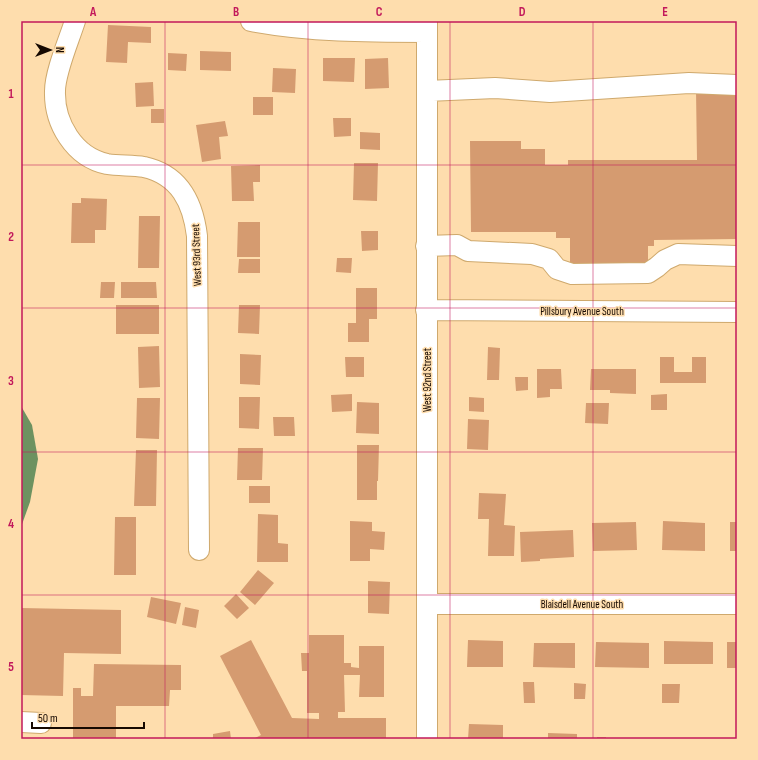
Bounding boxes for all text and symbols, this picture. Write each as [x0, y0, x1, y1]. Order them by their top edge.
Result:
text: A [89, 4, 97, 20]
text: B [233, 4, 239, 20]
text: C [376, 4, 383, 20]
text: D [519, 4, 526, 20]
text: E [662, 4, 668, 20]
north arrow [30, 30, 70, 70]
text: N [53, 47, 66, 53]
text: 1 [8, 86, 14, 102]
street label: West 93rd Street [189, 223, 204, 286]
text: 2 [8, 229, 14, 245]
street label: Pillsbury Avenue South [540, 305, 624, 318]
street label: West 92nd Street [421, 347, 434, 412]
text: 3 [8, 373, 14, 389]
text: 4 [8, 516, 14, 532]
street label: Blaisdell Avenue South [541, 598, 624, 611]
text: 5 [8, 659, 14, 675]
scale bar [32, 704, 144, 730]
text: 50 m [38, 711, 58, 726]

